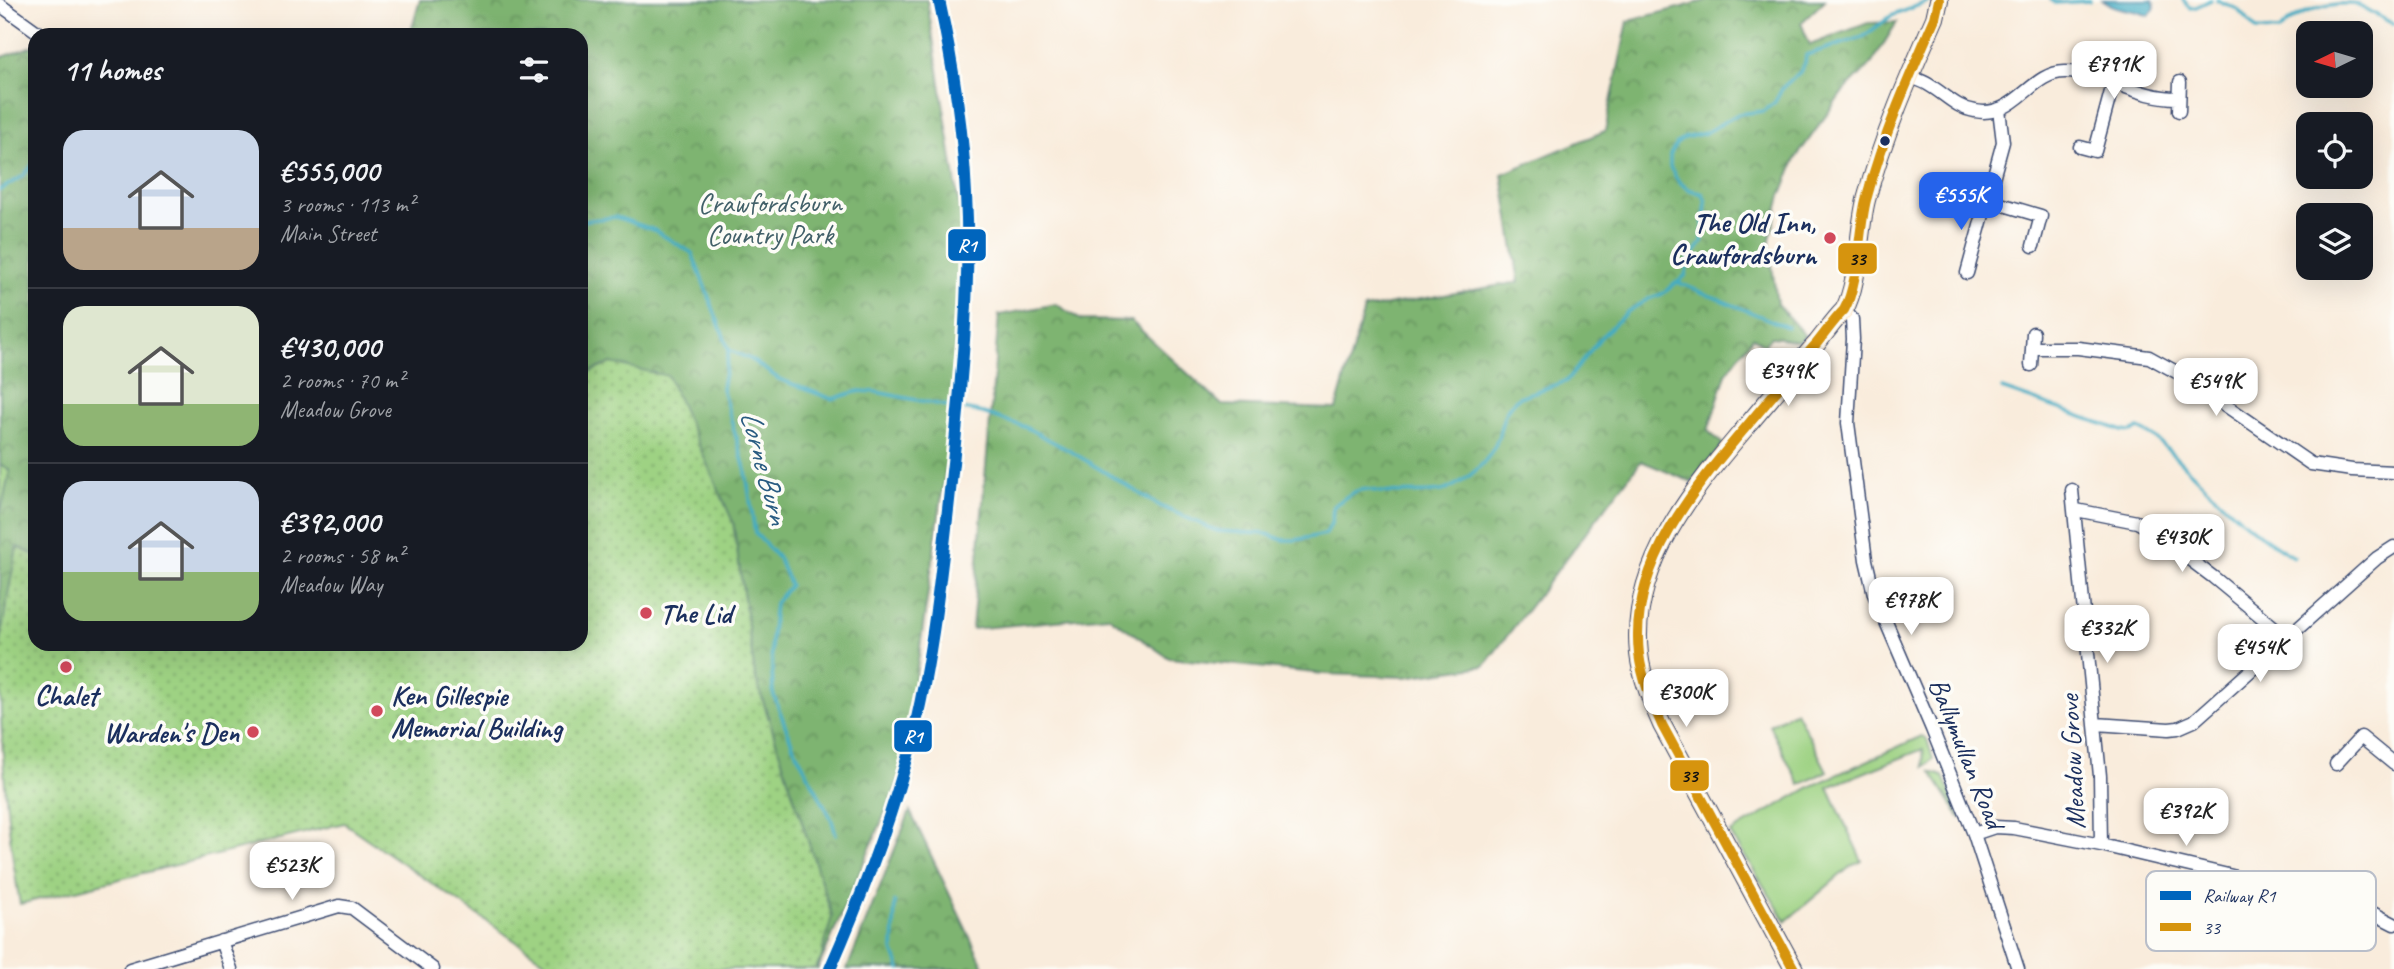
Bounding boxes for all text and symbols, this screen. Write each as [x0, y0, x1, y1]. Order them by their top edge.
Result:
north arrow [2296, 21, 2373, 98]
map controls [2296, 21, 2373, 280]
pin: €791K [2065, 42, 2163, 101]
text: €791K [2088, 49, 2140, 78]
text: 11 homes [63, 51, 161, 89]
icon: filters [515, 51, 553, 89]
button: locate [2296, 112, 2373, 189]
unlabelled marker [1878, 134, 1892, 148]
text: €555,000 [280, 152, 379, 190]
icon: home [119, 158, 203, 242]
pin: €555K [1912, 173, 2010, 232]
text: €555K [1935, 180, 1987, 209]
park label: Crawfordsburn Country Park [698, 185, 843, 252]
text: 3 rooms · 113 m² [280, 190, 415, 219]
button: layers [2296, 203, 2373, 280]
place label: The Old Inn, Crawfordsburn [1670, 205, 1818, 272]
text: Main Street [280, 219, 376, 248]
line badge: R1 [947, 228, 987, 262]
marker: The Old Inn, Crawfordsburn [1822, 230, 1838, 246]
text: R1 [958, 234, 979, 258]
line badge: 33 [1837, 242, 1878, 275]
text: 33 [1848, 247, 1868, 271]
text: €430,000 [280, 328, 380, 366]
icon: home [119, 334, 203, 418]
pin: €349K [1739, 348, 1837, 408]
text: €349K [1762, 356, 1814, 385]
pin: €549K [2167, 358, 2265, 418]
text: 2 rooms · 70 m² [280, 366, 404, 395]
text: €549K [2190, 366, 2242, 395]
text: Meadow Grove [280, 395, 391, 424]
water label: Lorne Burn [732, 406, 799, 530]
text: €392,000 [280, 503, 380, 541]
icon: home [119, 509, 203, 593]
pin: €430K [2133, 514, 2231, 574]
text: €430K [2155, 522, 2209, 551]
text: 2 rooms · 58 m² [280, 541, 404, 570]
text: Meadow Way [280, 570, 382, 599]
pin: €978K [1862, 578, 1960, 637]
text: €978K [1885, 585, 1937, 614]
place label: The Lid [660, 596, 736, 631]
marker: The Lid [638, 605, 654, 621]
pin: €332K [2058, 606, 2156, 665]
text: €332K [2080, 613, 2134, 642]
pin: €454K [2211, 624, 2309, 684]
text: €454K [2234, 632, 2286, 661]
marker: Chalet [58, 659, 74, 675]
pin: €300K [1637, 670, 1735, 729]
street label: Ballymullan Road [1921, 673, 2015, 837]
text: €300K [1659, 677, 1713, 706]
place label: Chalet [35, 678, 102, 713]
place label: Ken Gillespie Memorial Building [391, 678, 564, 745]
street label: Meadow Grove [2051, 692, 2093, 830]
marker: Ken Gillespie Memorial Building [369, 703, 385, 719]
place label: Warden's Den [104, 715, 240, 750]
line badge: R1 [893, 719, 933, 753]
marker: Warden's Den [245, 724, 261, 740]
text: R1 [904, 725, 925, 749]
line badge: 33 [1669, 759, 1710, 792]
text: 33 [1680, 764, 1700, 788]
pin: €392K [2137, 788, 2235, 848]
text: €392K [2160, 796, 2212, 825]
pin: €523K [243, 842, 341, 902]
text: €523K [266, 850, 318, 879]
legend [2146, 871, 2376, 951]
text: Railway R1 [2203, 884, 2277, 908]
text: 33 [2203, 916, 2222, 940]

